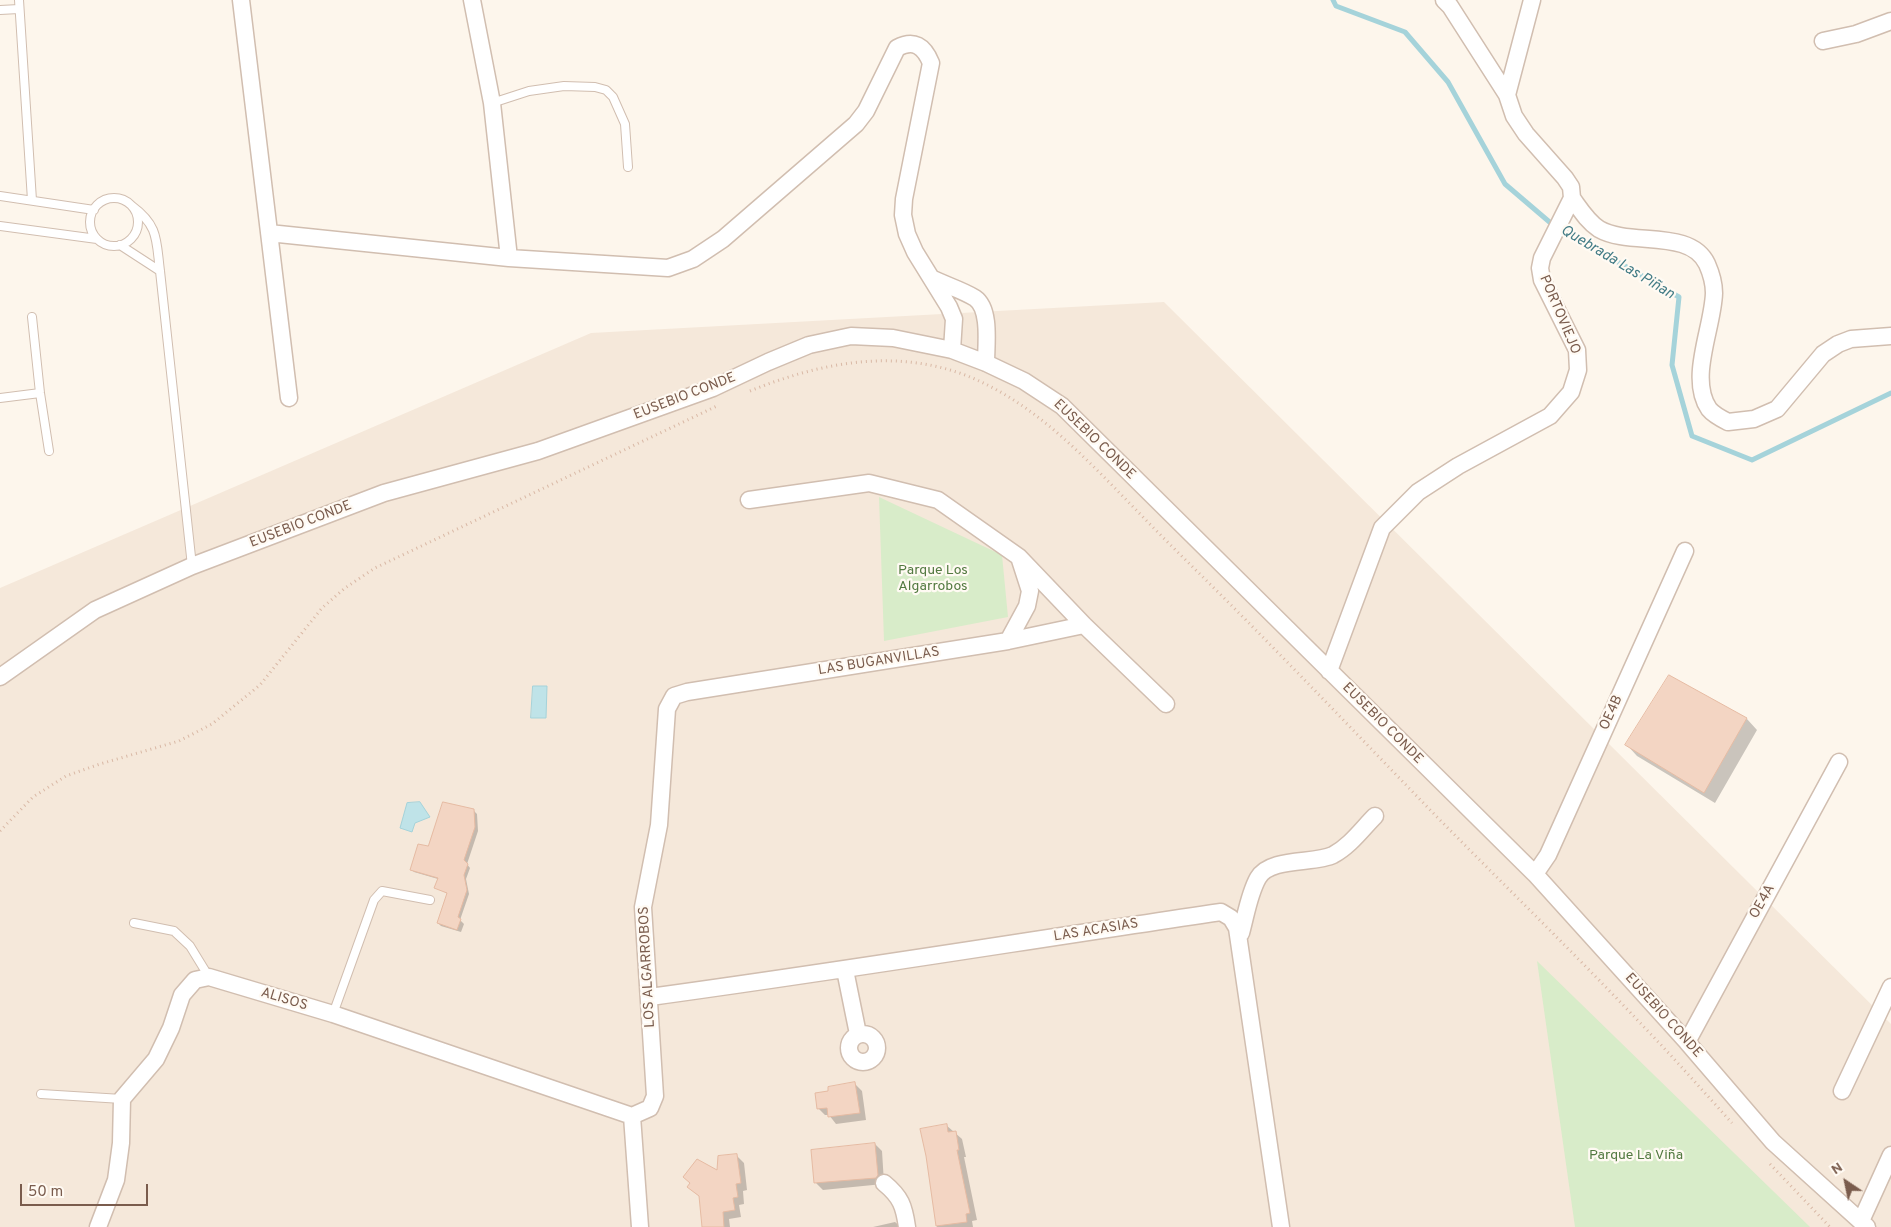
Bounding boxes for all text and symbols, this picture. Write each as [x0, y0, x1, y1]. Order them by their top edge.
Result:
water label: Quebrada Las Piñan [1557, 222, 1677, 304]
street label: PORTOVIEJO [1535, 273, 1583, 357]
street label: EUSEBIO CONDE [632, 370, 738, 424]
street label: EUSEBIO CONDE [1049, 396, 1139, 484]
street label: EUSEBIO CONDE [248, 498, 354, 552]
park label: Parque Los Algarrobos [898, 563, 968, 596]
street label: LAS BUGANVILLAS [817, 644, 941, 680]
street label: EUSEBIO CONDE [1338, 680, 1426, 768]
street label: OE4B [1597, 693, 1627, 733]
street label: OE4A [1747, 882, 1779, 922]
street label: LOS ALGARROBOS [636, 906, 660, 1028]
street label: LAS ACASIAS [1052, 916, 1140, 946]
street label: EUSEBIO CONDE [1621, 970, 1705, 1062]
street label: ALISOS [259, 985, 309, 1015]
park label: Parque La Viña [1589, 1148, 1683, 1164]
north arrow [1821, 1157, 1871, 1207]
text: N [1828, 1159, 1846, 1179]
scale bar [22, 1174, 150, 1206]
text: 50 m [28, 1183, 63, 1202]

